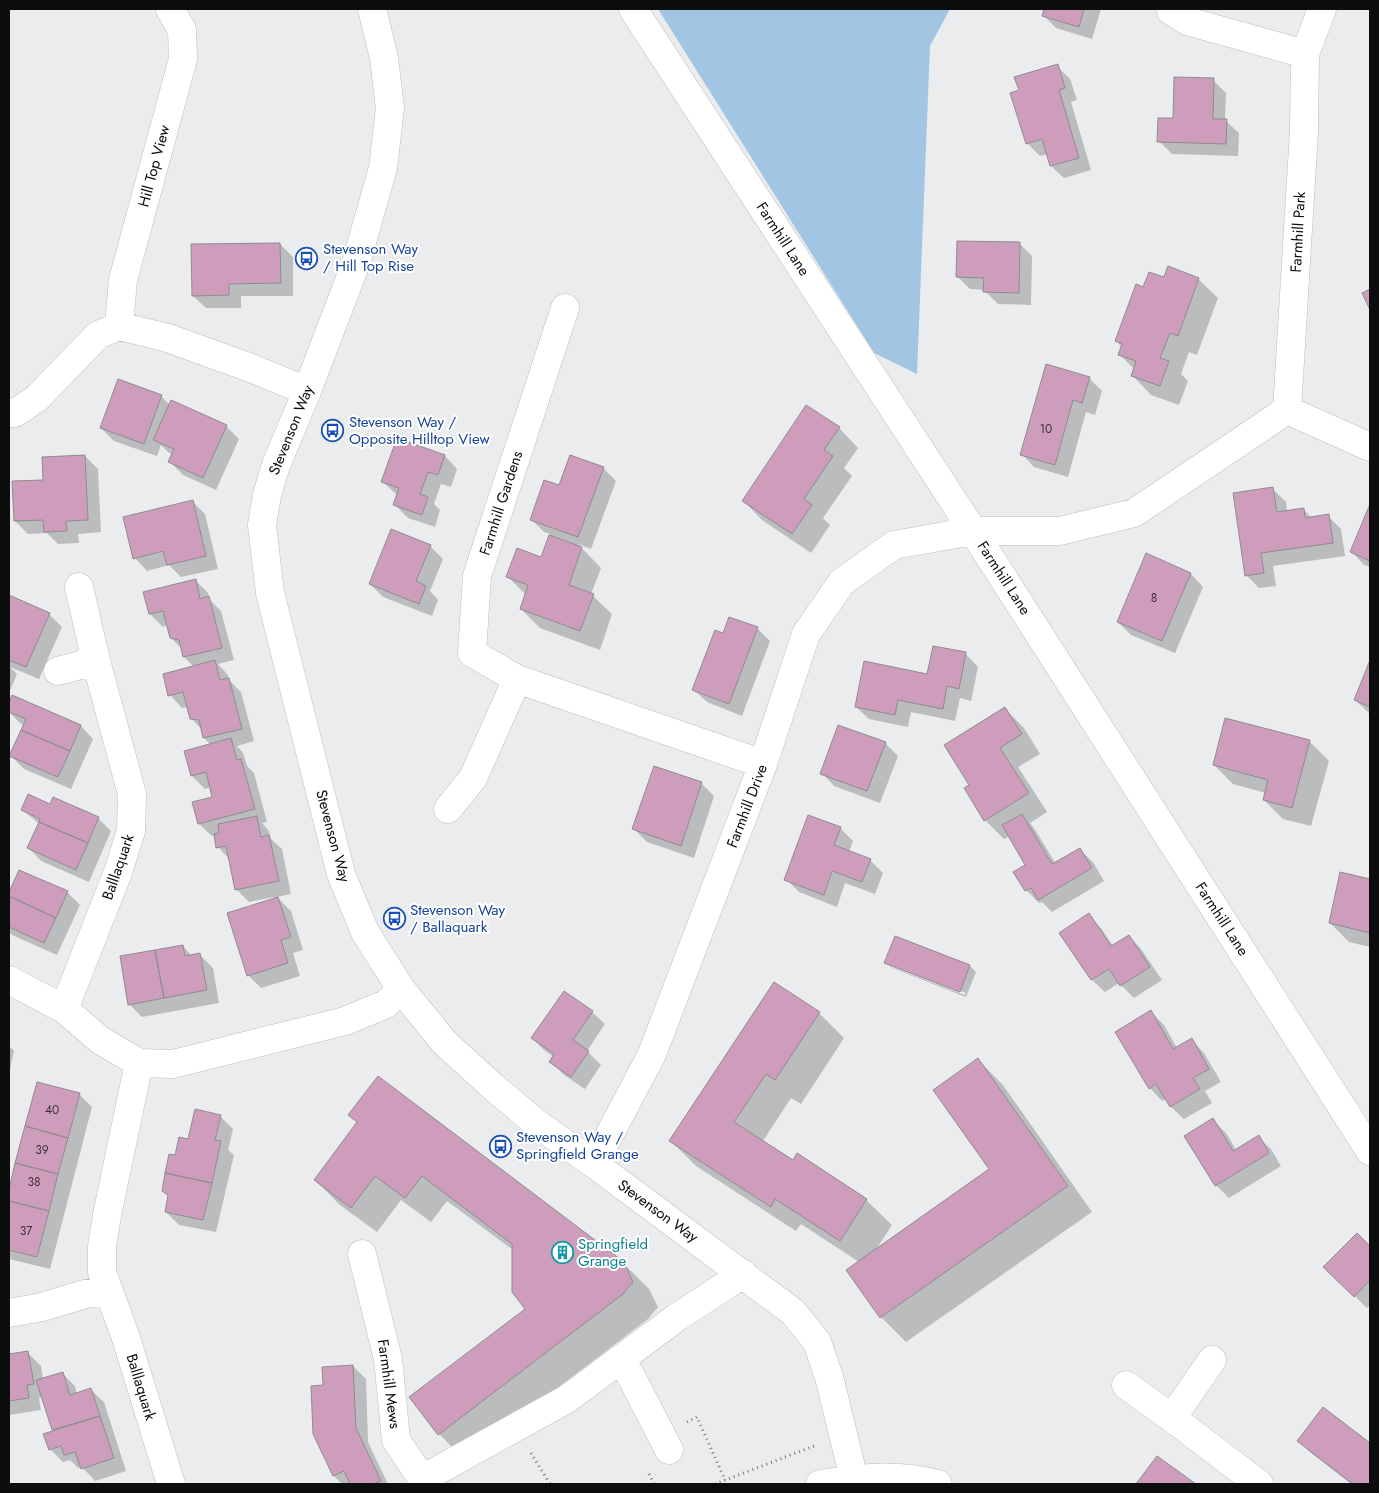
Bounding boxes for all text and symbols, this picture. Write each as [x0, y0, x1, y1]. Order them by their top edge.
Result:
street label: Hill Top View [132, 122, 176, 210]
street label: Farmhill Park [1285, 191, 1311, 273]
street label: Farmhill Lane [751, 198, 815, 280]
place label: Stevenson Way / Hill Top Rise [323, 238, 418, 277]
bus stop icon: Stevenson Way / Hill Top Rise [295, 246, 319, 270]
street label: Stevenson Way [263, 381, 319, 478]
place label: Stevenson Way / Opposite Hilltop View [349, 411, 491, 450]
bus stop icon: Stevenson Way / Opposite Hilltop View [321, 419, 345, 443]
house number: 10 [1040, 420, 1052, 438]
street label: Farmhill Gardens [474, 448, 528, 558]
street label: Farmhill Lane [972, 537, 1036, 619]
house number: 8 [1151, 589, 1157, 607]
street label: Farmhill Drive [721, 761, 773, 851]
street label: Stevenson Way [310, 787, 356, 885]
street label: Balllaquark [96, 831, 140, 903]
street label: Farmhill Lane [1190, 878, 1254, 960]
place label: Stevenson Way / Ballaquark [410, 899, 505, 938]
bus stop icon: Stevenson Way / Ballaquark [382, 907, 406, 931]
house number: 40 [45, 1101, 59, 1119]
place label: Stevenson Way / Springfield Grange [516, 1126, 639, 1165]
bus stop icon: Stevenson Way / Springfield Grange [488, 1134, 512, 1158]
house number: 39 [35, 1141, 49, 1159]
house number: 38 [27, 1173, 41, 1191]
street label: Stevenson Way [613, 1174, 703, 1248]
house number: 37 [20, 1222, 33, 1240]
place label: Springfield Grange [578, 1233, 648, 1272]
building icon: Springfield Grange [550, 1241, 574, 1265]
street label: Farmhill Mews [372, 1338, 406, 1430]
street label: Balllaquark [120, 1351, 162, 1423]

